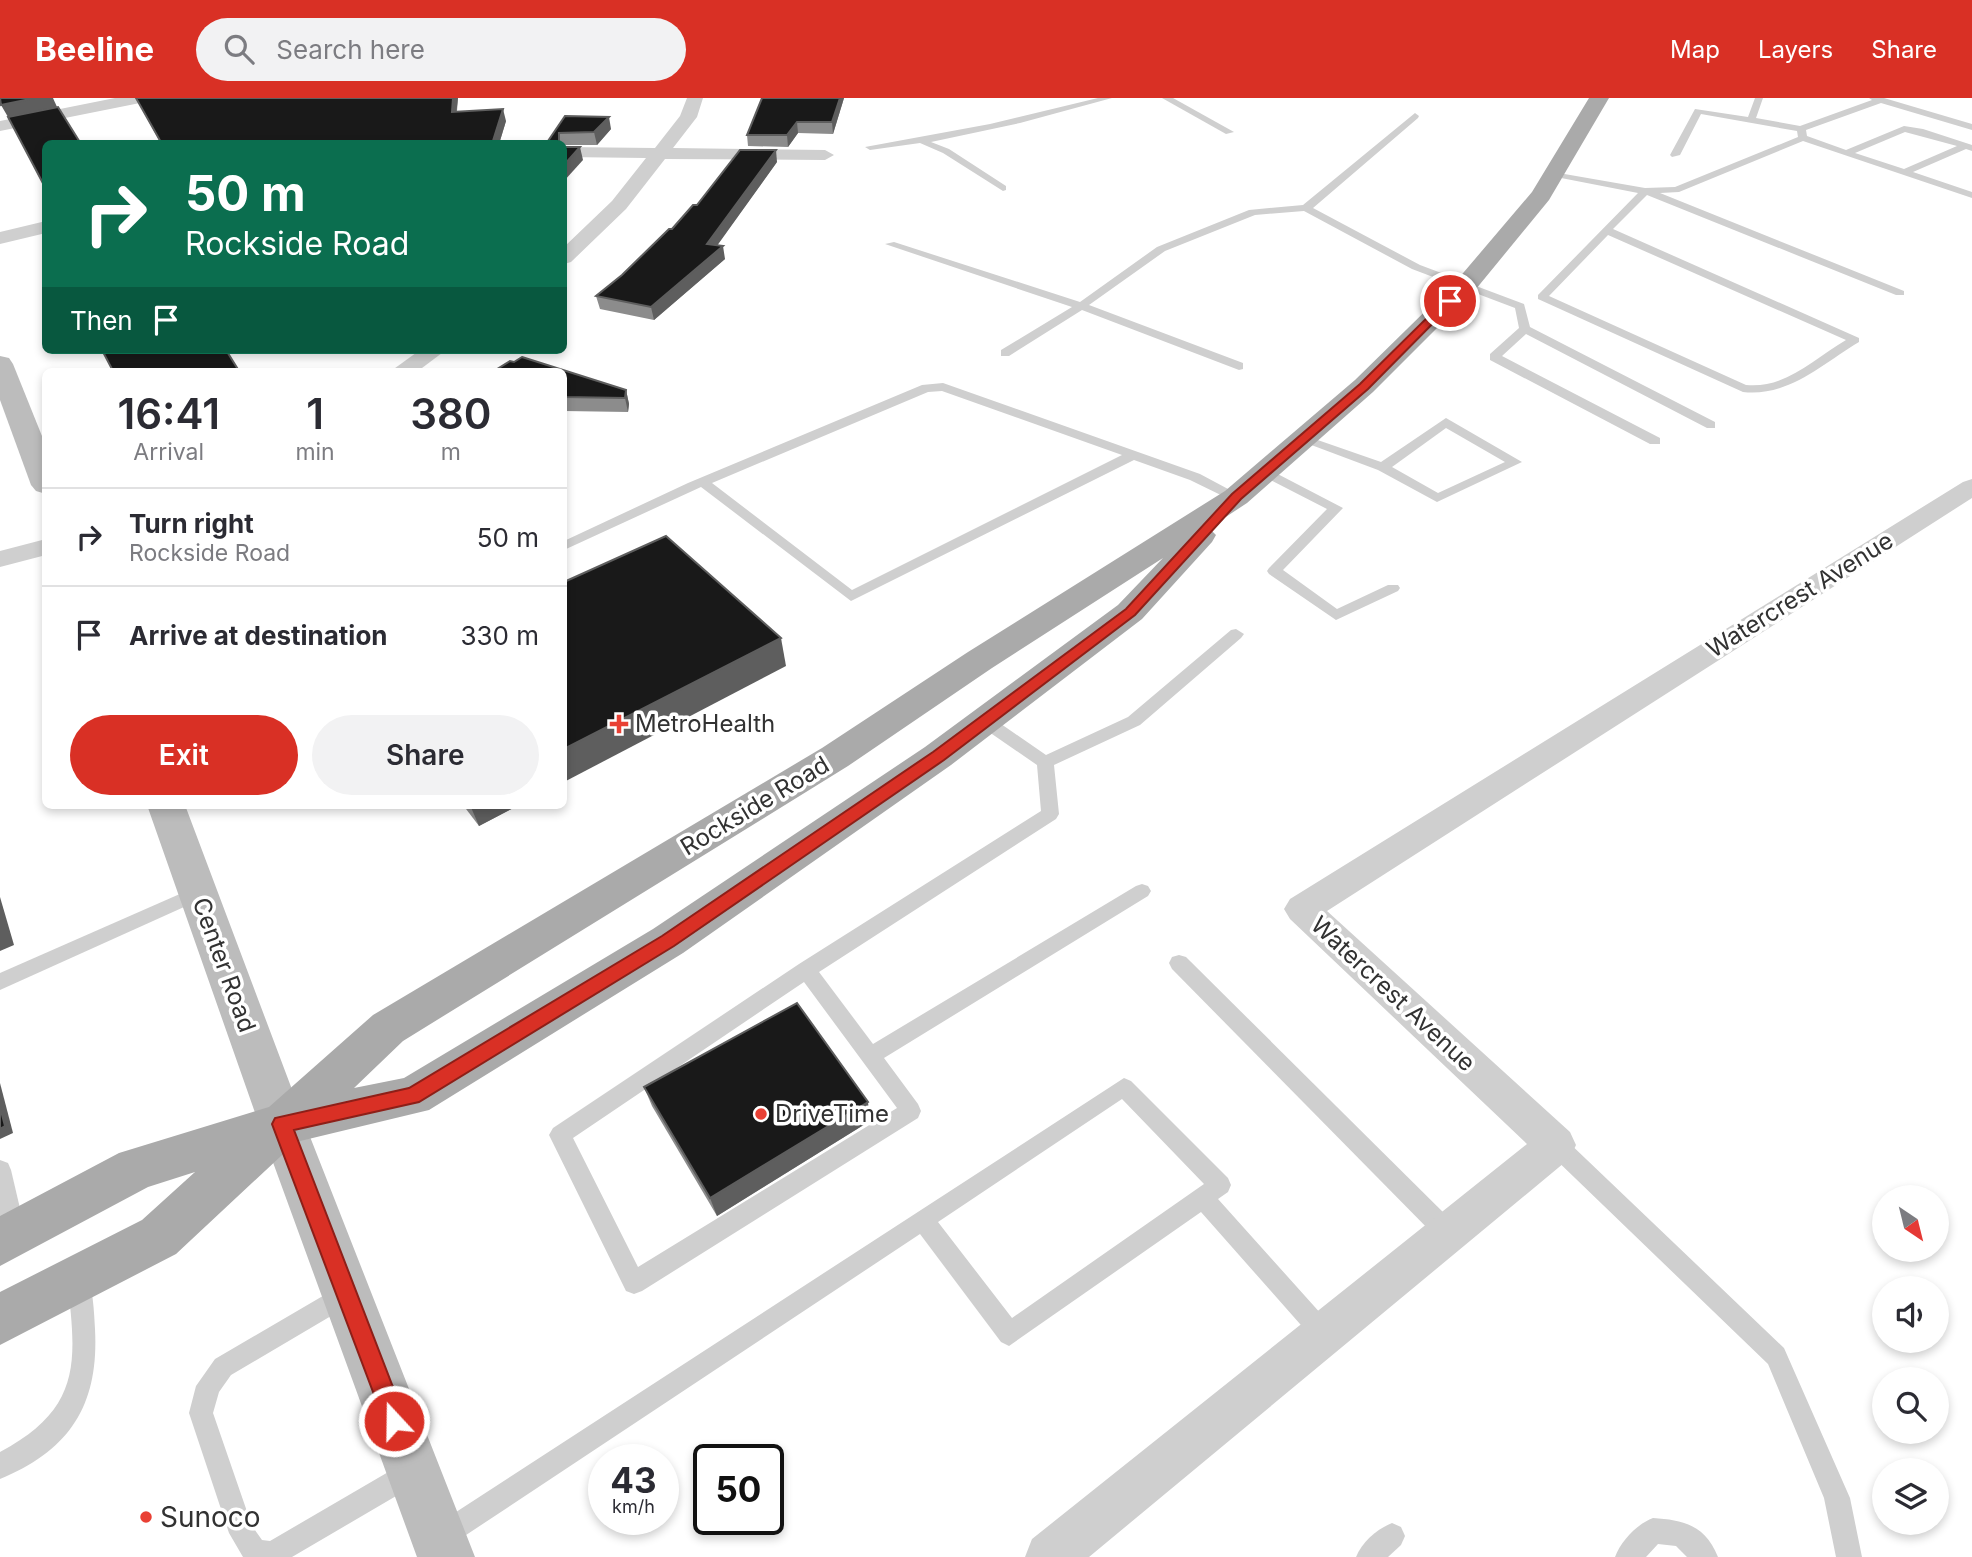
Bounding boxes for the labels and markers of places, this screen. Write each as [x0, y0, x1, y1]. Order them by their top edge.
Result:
pin [1420, 271, 1480, 331]
place label: MetroHealth [635, 709, 775, 738]
marker: MetroHealth [609, 714, 629, 734]
place label: DriveTime [775, 1099, 889, 1128]
marker: DriveTime [753, 1106, 769, 1122]
place label: Sunoco [160, 1500, 261, 1534]
marker: Sunoco [138, 1509, 154, 1525]

